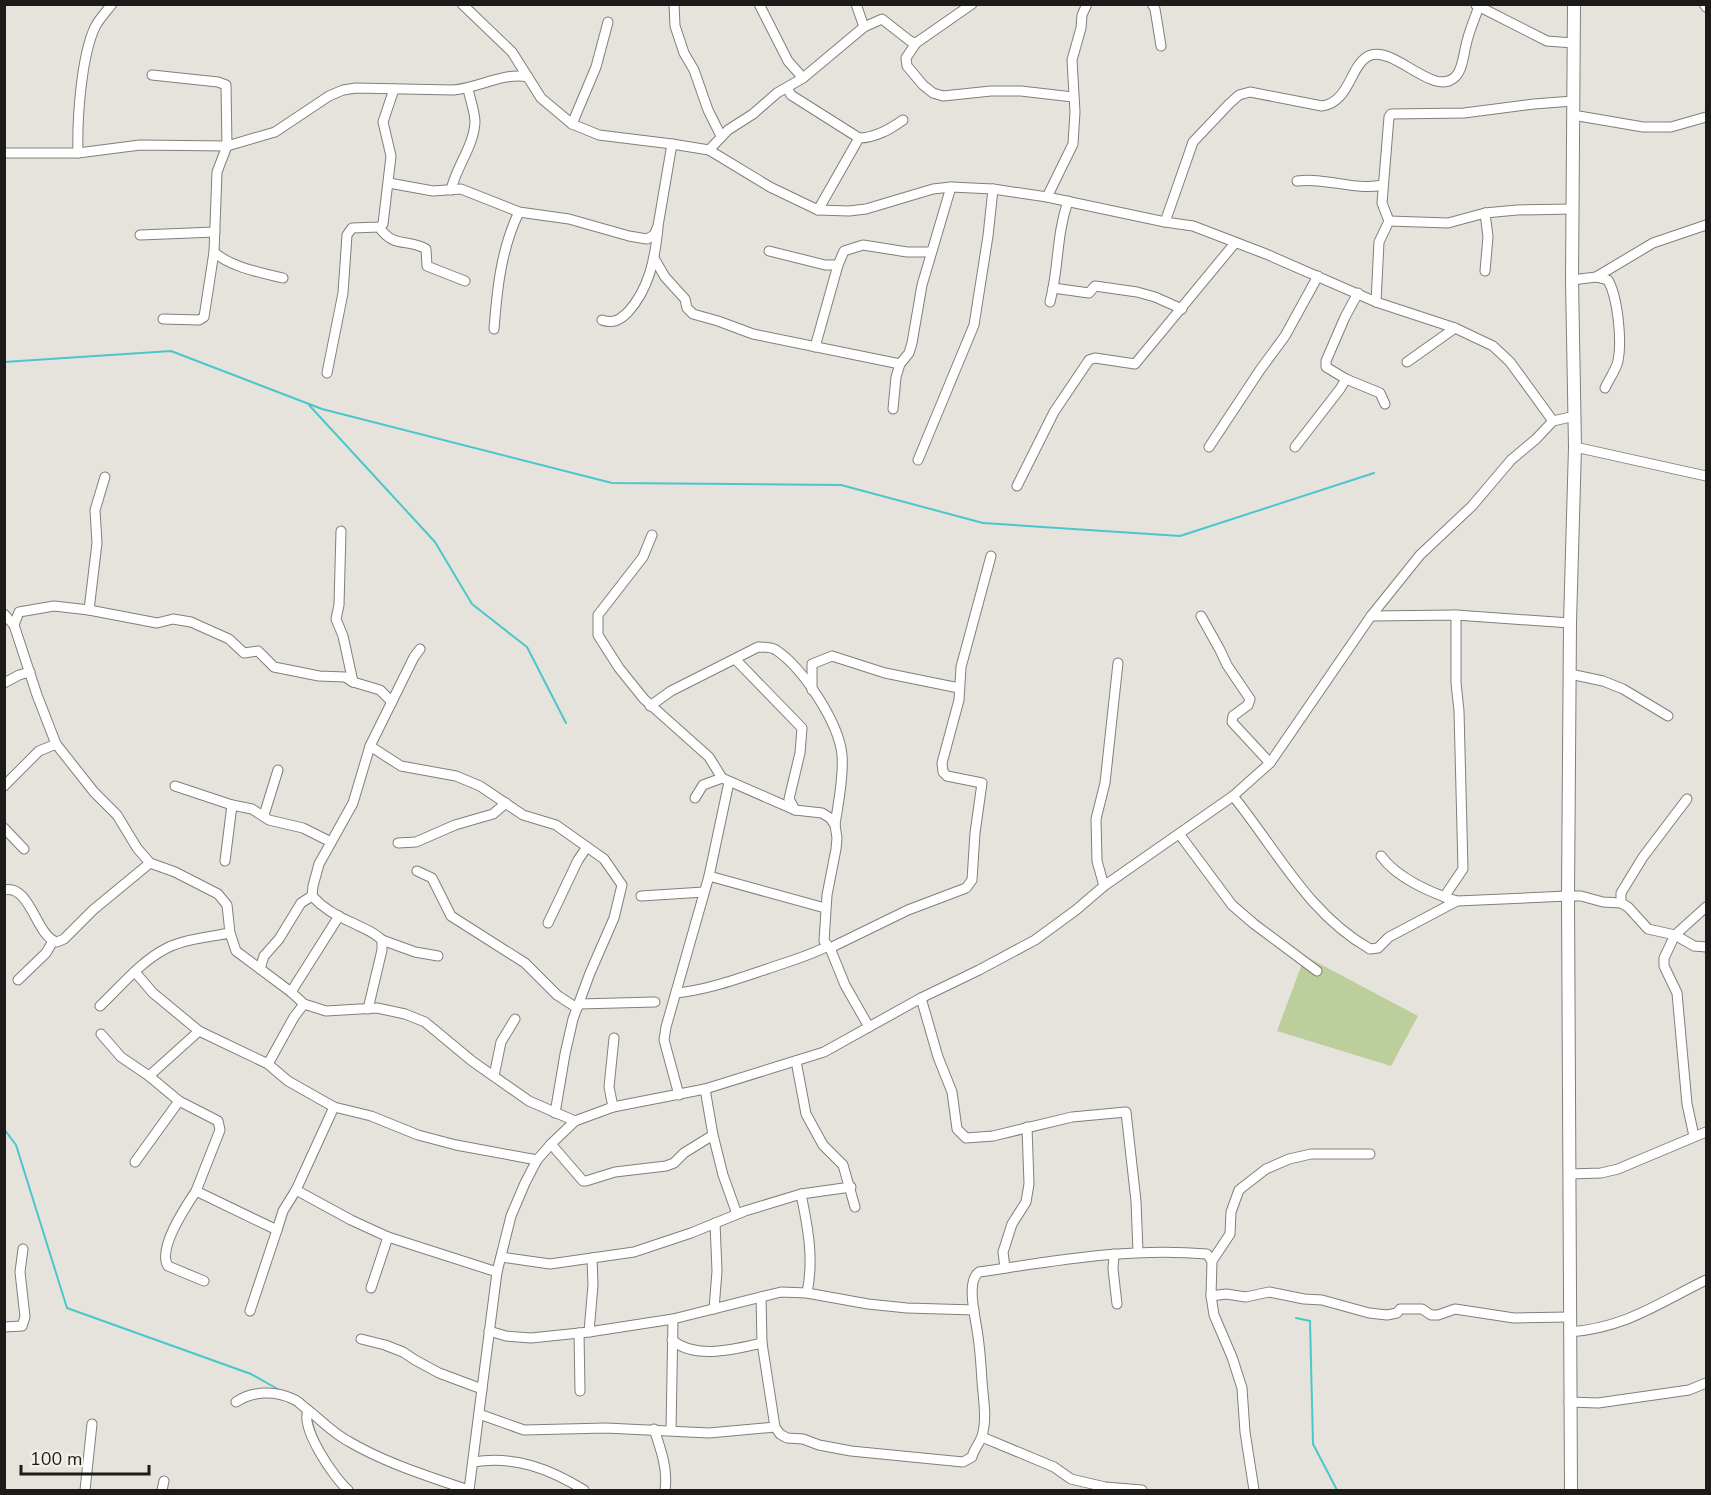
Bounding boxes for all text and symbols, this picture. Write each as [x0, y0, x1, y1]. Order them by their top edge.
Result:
scale bar [21, 1438, 148, 1476]
text: 100 m [30, 1447, 82, 1471]

